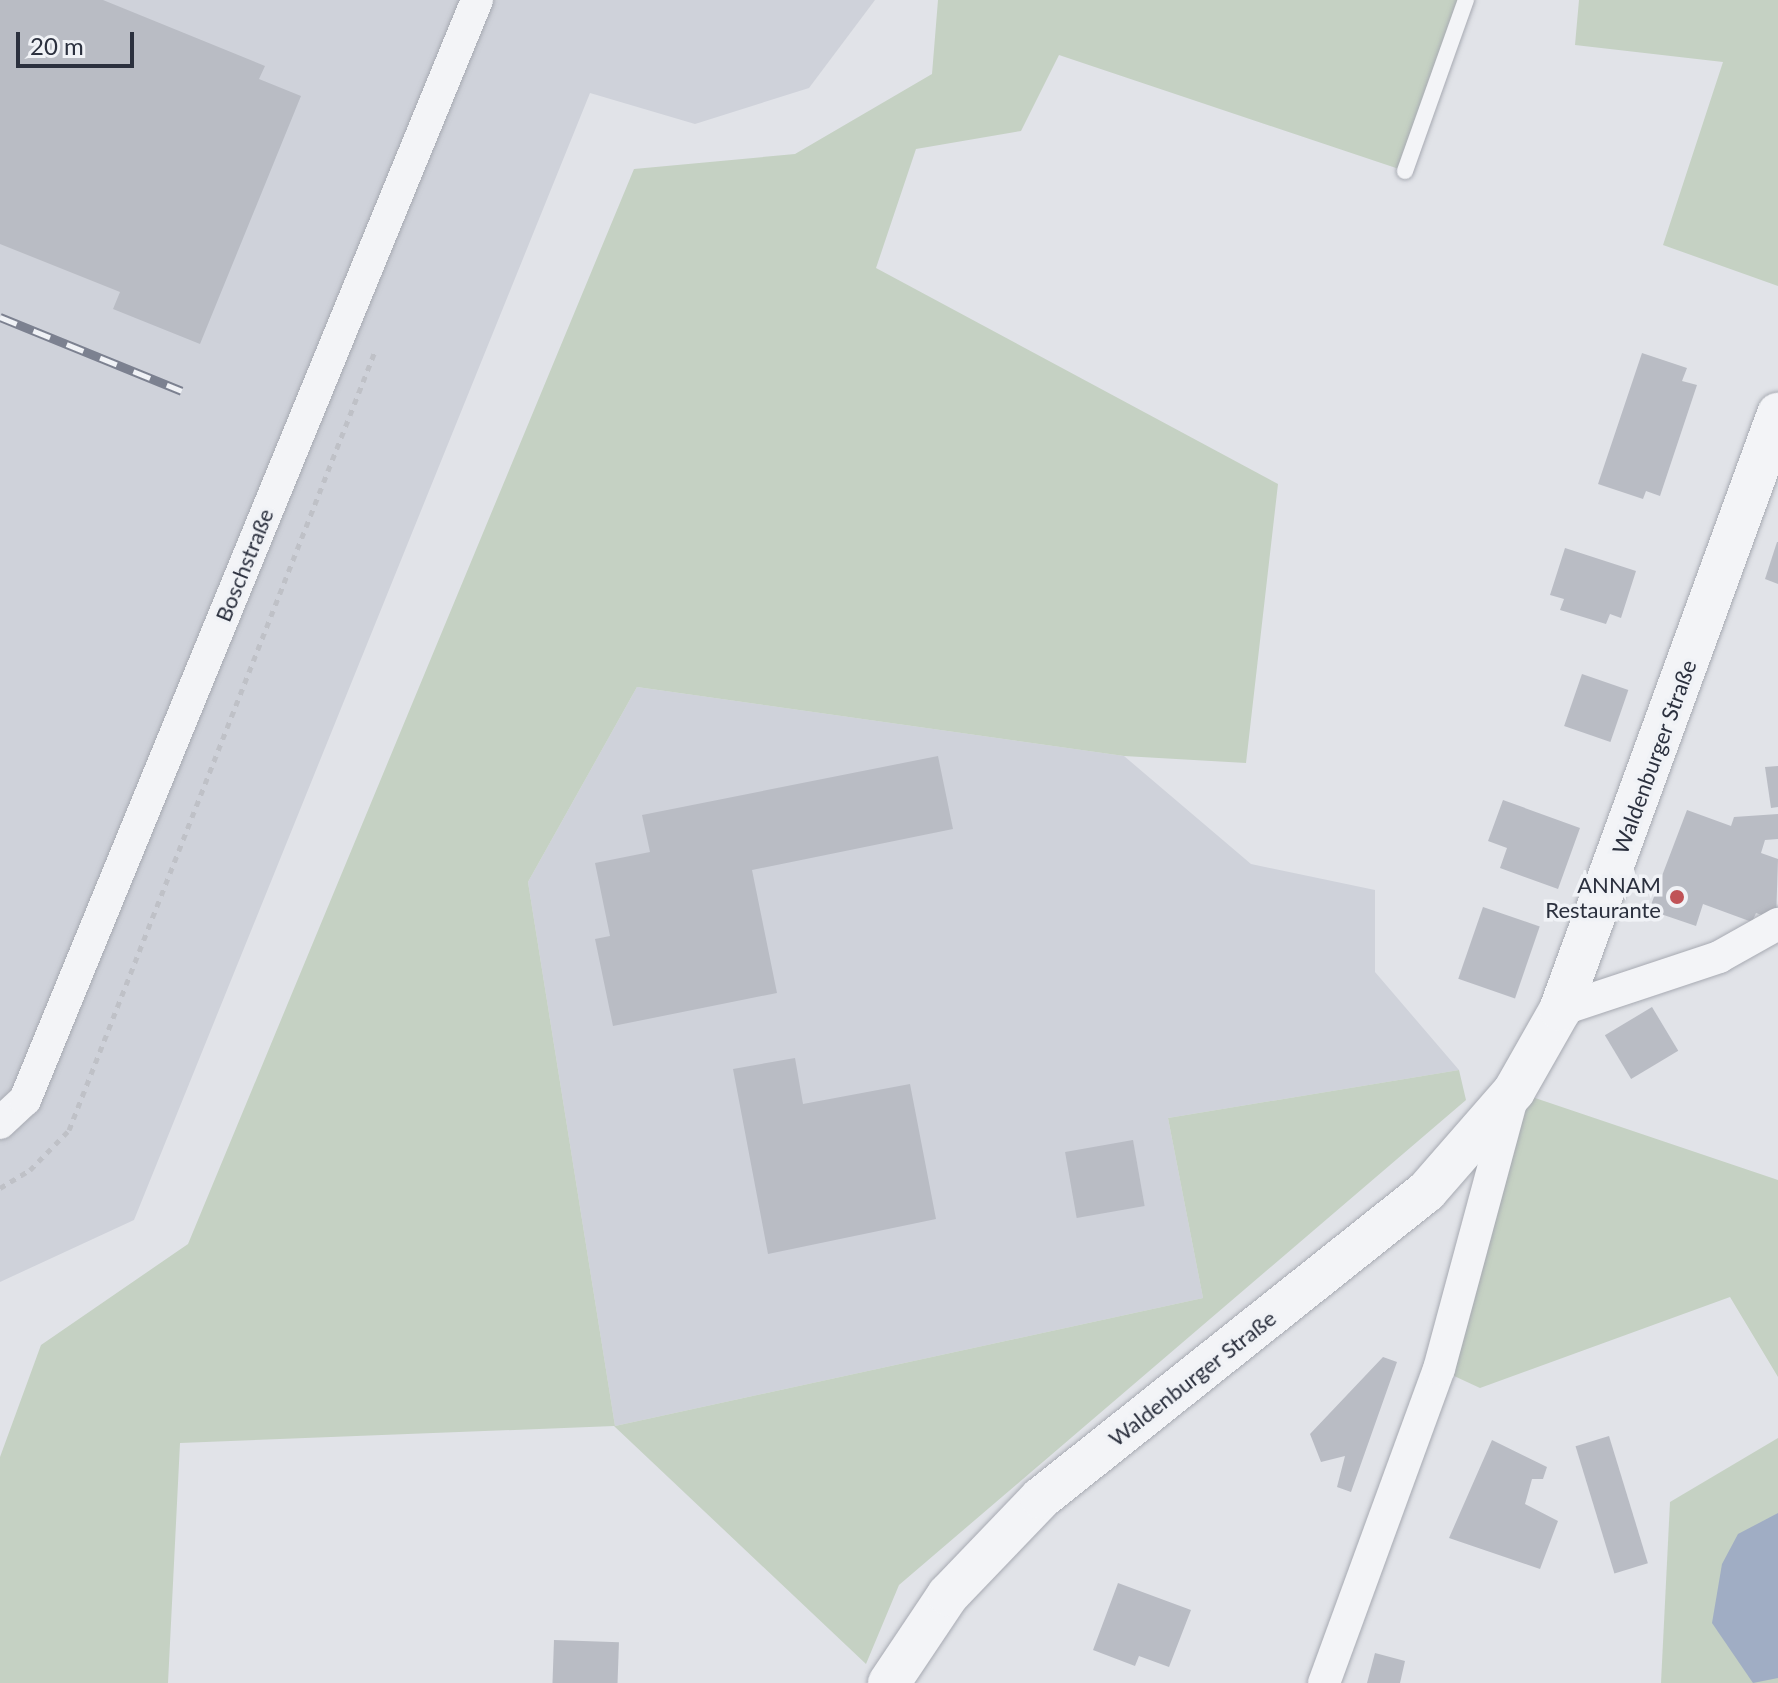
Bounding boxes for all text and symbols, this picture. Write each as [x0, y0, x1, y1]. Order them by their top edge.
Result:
scale bar [20, 16, 138, 66]
text: 20 m [30, 31, 84, 60]
street label: Boschstraße [209, 505, 279, 625]
street label: Waldenburger Straße [1607, 656, 1701, 858]
place label: ANNAM Restaurante [1545, 871, 1661, 922]
marker: ANNAM Restaurante [1668, 888, 1686, 906]
street label: Waldenburger Straße [1103, 1304, 1281, 1452]

